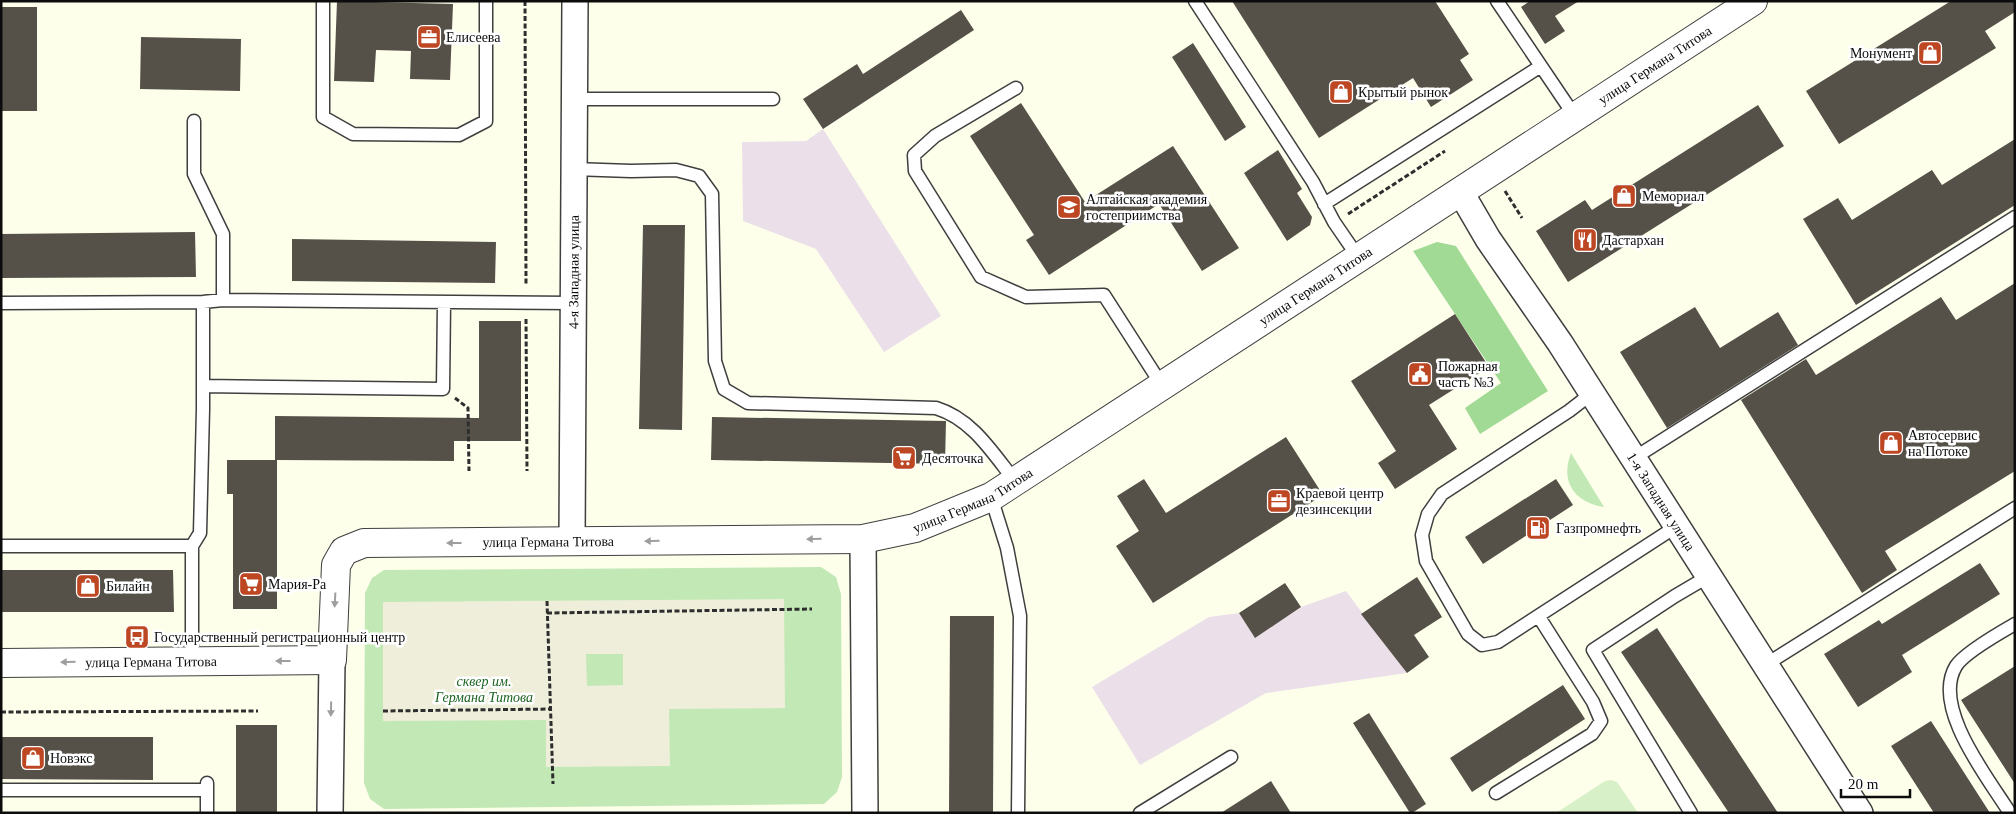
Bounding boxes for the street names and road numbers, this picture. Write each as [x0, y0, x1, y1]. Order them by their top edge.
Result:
street label: улица Германа Титова [1596, 23, 1715, 108]
street label: 4-я Западная улица [566, 214, 582, 329]
street label: улица Германа Титова [1256, 244, 1376, 329]
street label: 1-я Западная улица [1624, 450, 1698, 554]
street label: улица Германа Титова [911, 465, 1036, 536]
street label: улица Германа Титова [482, 534, 615, 550]
street label: улица Германа Титова [85, 654, 218, 670]

